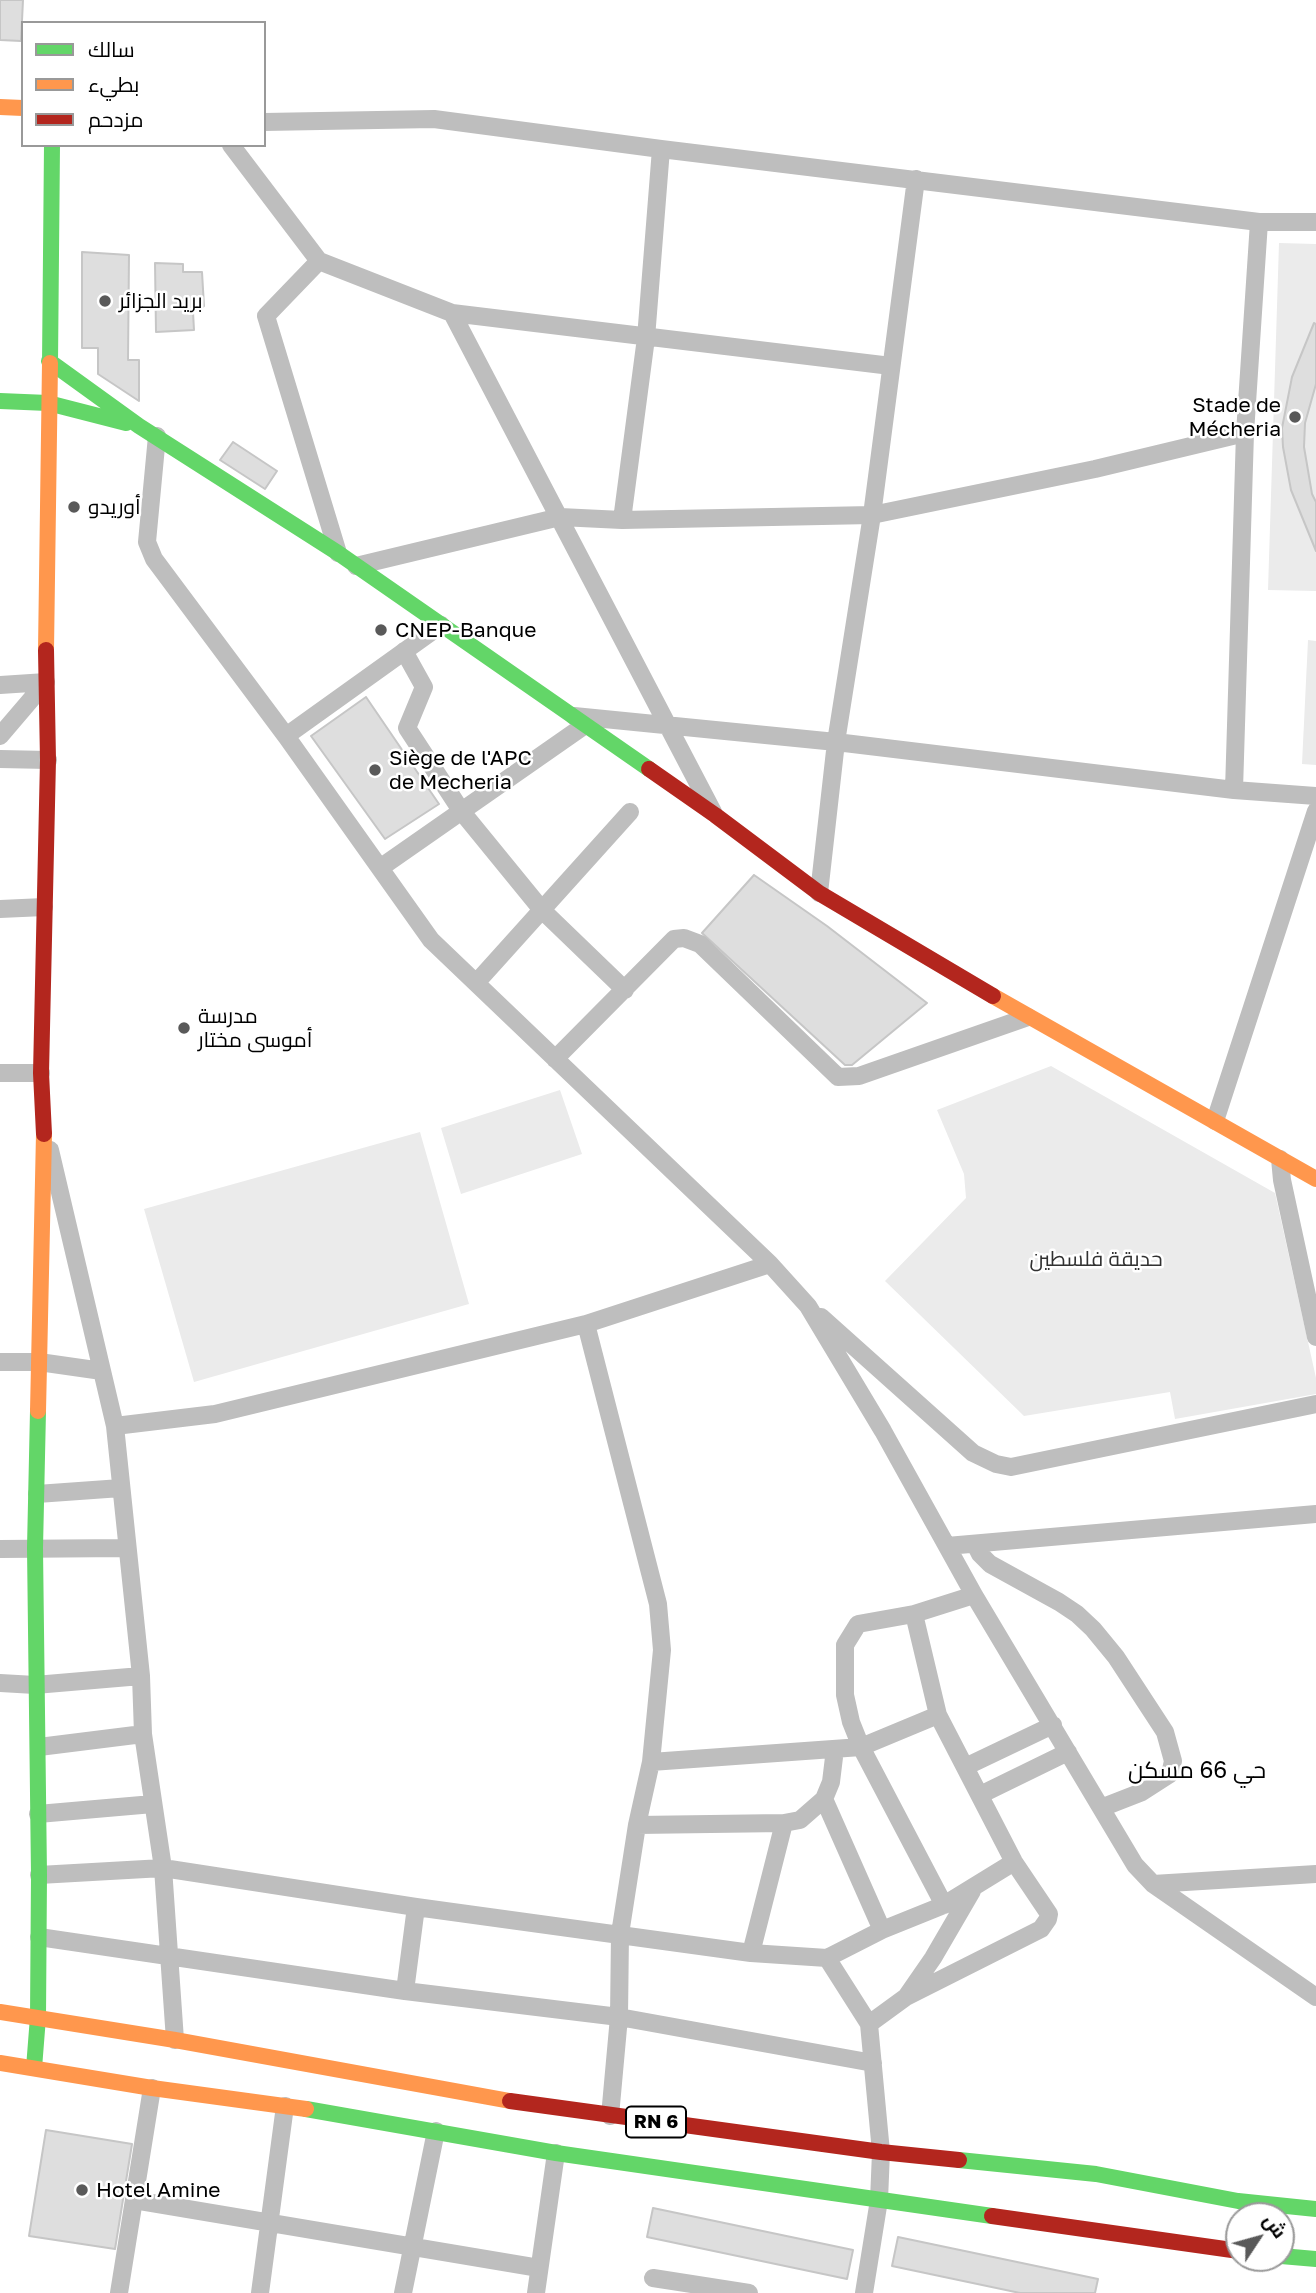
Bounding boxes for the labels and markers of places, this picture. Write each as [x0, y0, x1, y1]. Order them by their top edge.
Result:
place label: بريد الجزائر [119, 288, 203, 314]
marker: بريد الجزائر [97, 293, 113, 309]
place label: Stade de Mécheria [1189, 392, 1281, 442]
marker: Stade de Mécheria [1287, 409, 1303, 425]
place label: أوريدو [88, 494, 141, 520]
marker: أوريدو [66, 499, 82, 515]
place label: CNEP-Banque [395, 617, 536, 643]
marker: CNEP-Banque [373, 622, 389, 638]
place label: Siège de l'APC de Mecheria [389, 745, 532, 795]
marker: Siège de l'APC de Mecheria [367, 762, 383, 778]
place label: مدرسة أموسى مختار [198, 1003, 312, 1053]
marker: مدرسة أموسى مختار [176, 1020, 192, 1036]
place label: Hotel Amine [96, 2177, 220, 2203]
marker: Hotel Amine [74, 2182, 90, 2198]

